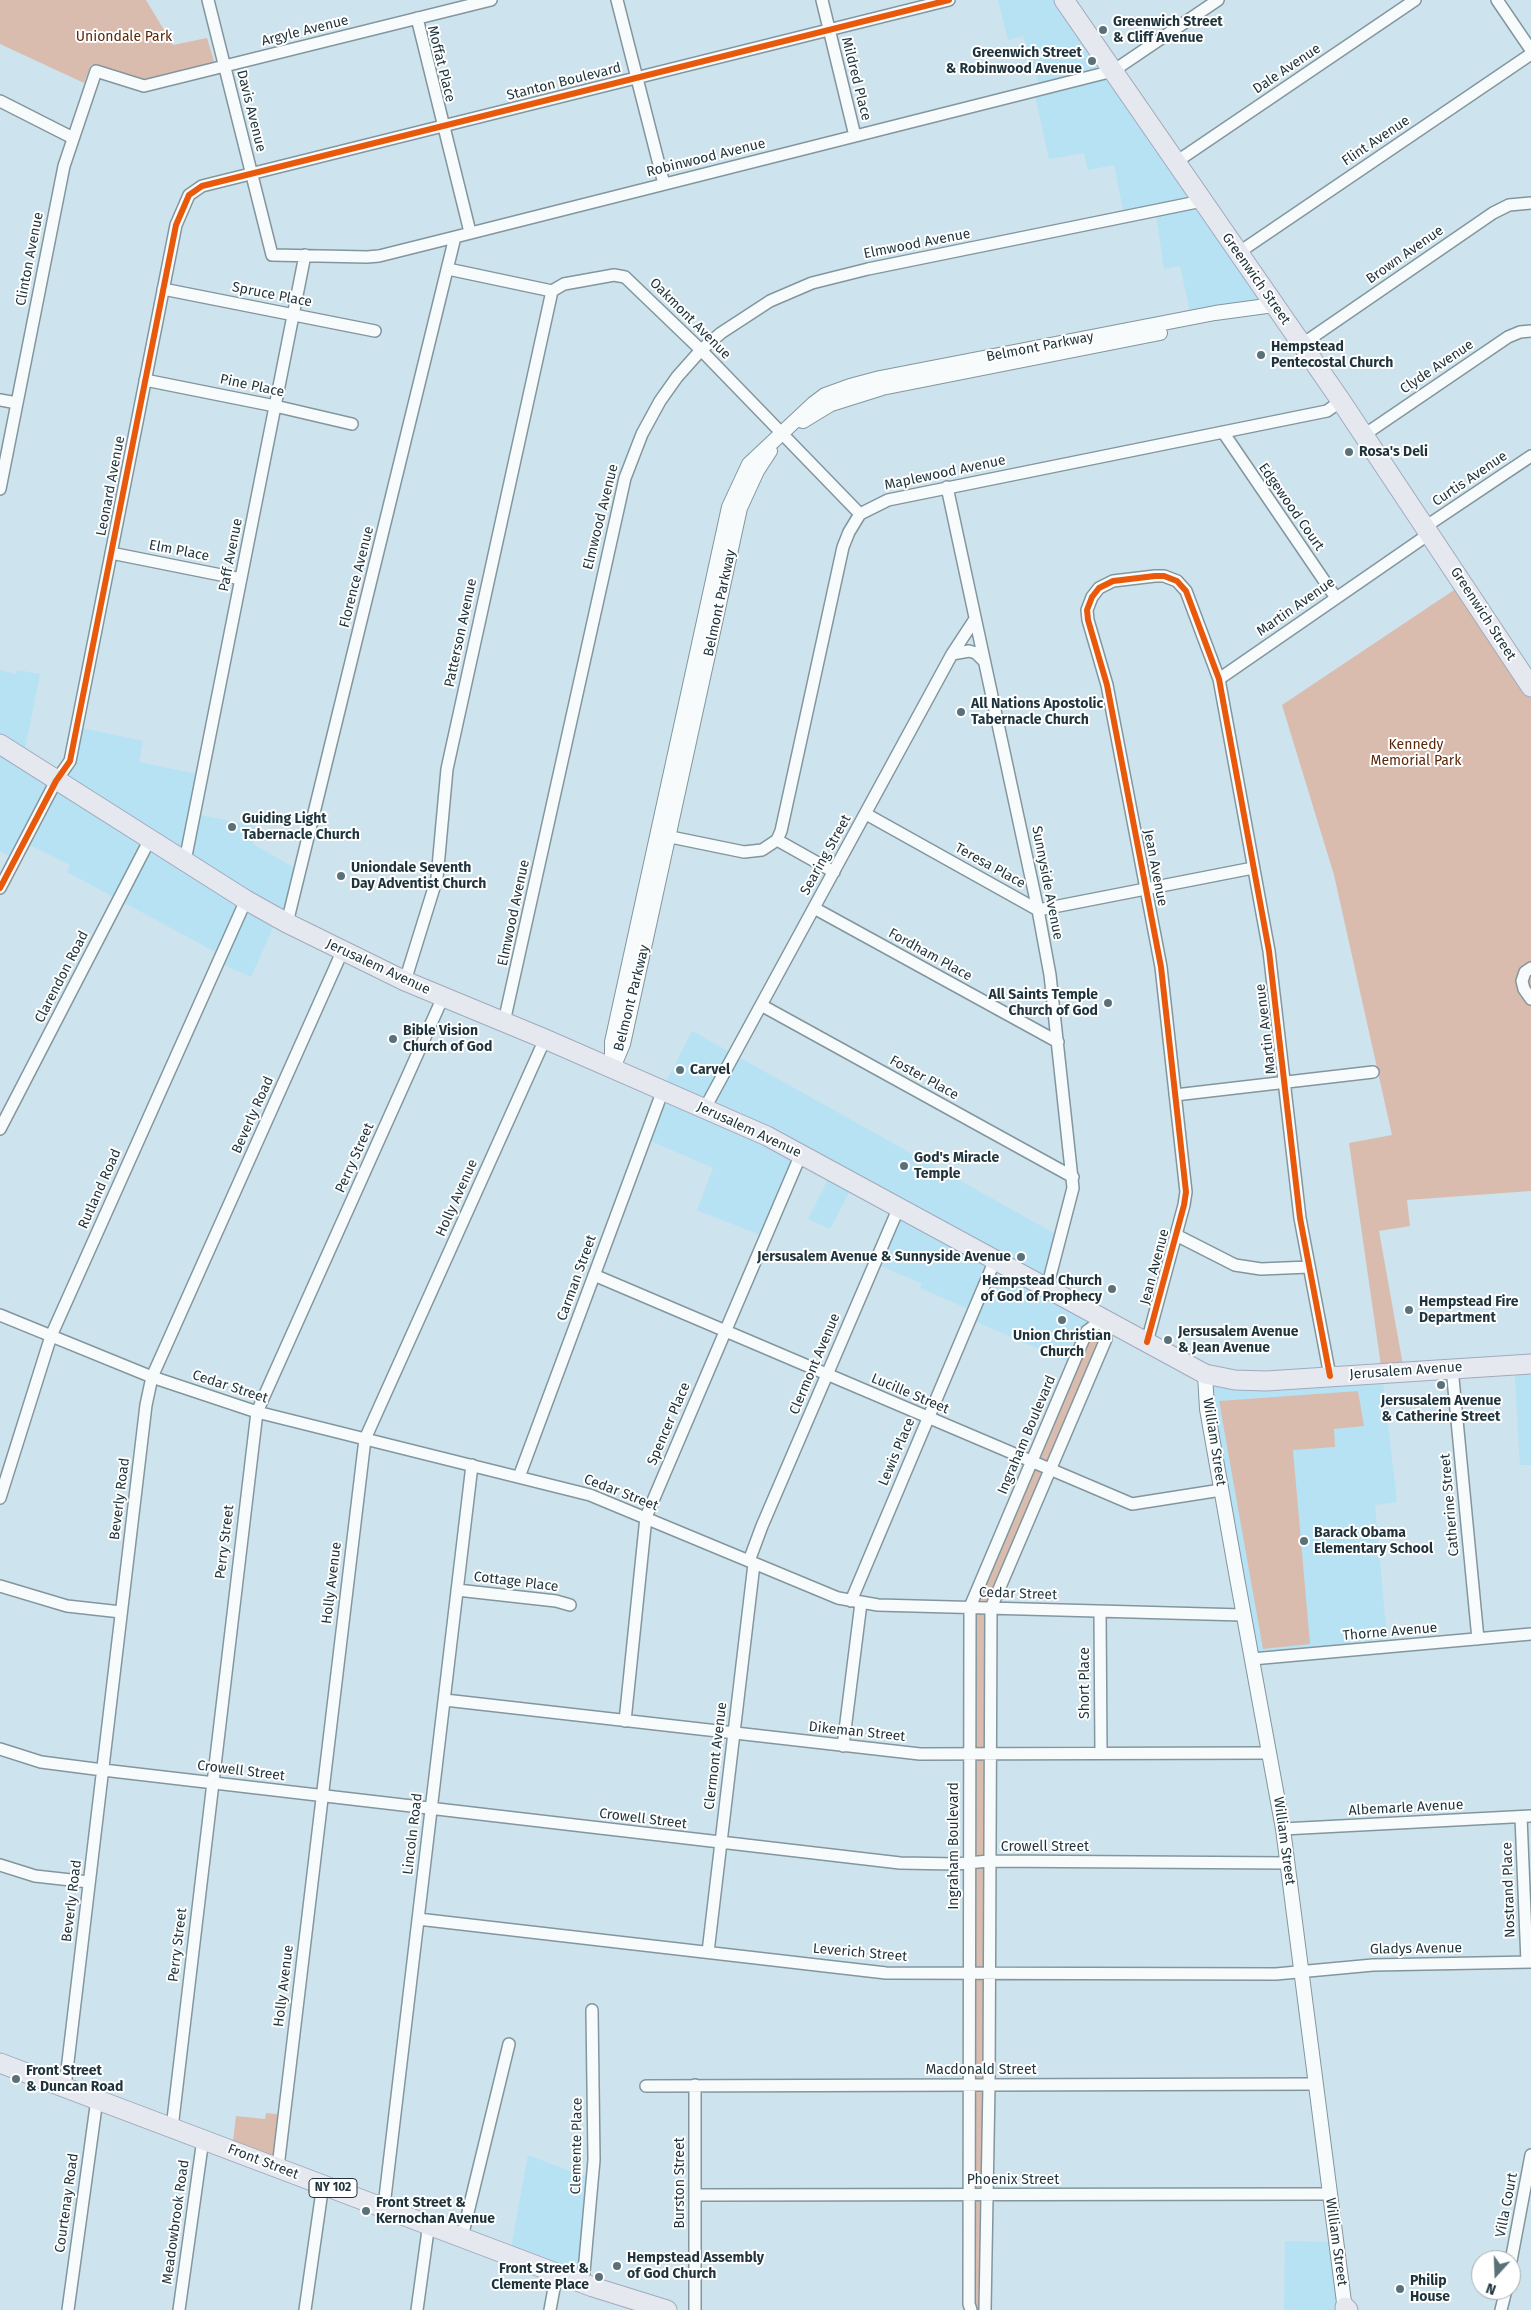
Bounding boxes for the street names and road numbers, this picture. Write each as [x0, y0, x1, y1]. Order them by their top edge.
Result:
street label: Argyle Avenue [260, 12, 350, 50]
street label: Moffat Place [423, 24, 459, 104]
street label: Mildred Place [837, 35, 875, 123]
street label: Dale Avenue [1250, 40, 1324, 98]
street label: Stanton Boulevard [505, 60, 623, 104]
street label: Davis Avenue [233, 68, 269, 154]
street label: Flint Avenue [1339, 112, 1413, 170]
street label: Robinwood Avenue [645, 135, 767, 181]
street label: Clinton Avenue [13, 211, 47, 307]
street label: Brown Avenue [1363, 222, 1447, 288]
street label: Elmwood Avenue [862, 225, 972, 263]
street label: Greenwich Street [1218, 230, 1294, 328]
street label: Oakmont Avenue [646, 275, 734, 363]
street label: Spruce Place [231, 279, 313, 311]
street label: Belmont Parkway [985, 328, 1095, 366]
street label: Clyde Avenue [1397, 336, 1477, 398]
street label: Pine Place [218, 371, 286, 401]
street label: Leonard Avenue [93, 434, 129, 538]
street label: Curtis Avenue [1429, 448, 1511, 510]
street label: Maplewood Avenue [883, 452, 1007, 494]
street label: Edgewood Court [1255, 460, 1327, 554]
street label: Elmwood Avenue [580, 462, 622, 572]
street label: Paff Avenue [216, 517, 246, 593]
street label: Florence Avenue [336, 525, 378, 629]
street label: Elm Place [148, 537, 210, 565]
street label: Belmont Parkway [700, 548, 740, 658]
street label: Greenwich Street [1447, 564, 1519, 664]
street label: Martin Avenue [1254, 574, 1338, 640]
street label: Patterson Avenue [441, 577, 481, 689]
street label: Searing Street [797, 812, 855, 898]
street label: Sunnyside Avenue [1028, 825, 1066, 941]
street label: Jean Avenue [1139, 828, 1171, 908]
street label: Teresa Place [952, 840, 1028, 892]
street label: Elmwood Avenue [495, 858, 533, 968]
street label: Fordham Place [885, 925, 975, 985]
street label: Clarendon Road [32, 928, 92, 1026]
street label: Jerusalem Avenue [323, 935, 433, 999]
street label: Belmont Parkway [611, 943, 653, 1053]
street label: Martin Avenue [1252, 983, 1280, 1075]
street label: Foster Place [887, 1052, 961, 1104]
street label: Beverly Road [228, 1074, 278, 1156]
street label: Jerusalem Avenue [694, 1098, 804, 1162]
street label: Perry Street [332, 1120, 378, 1196]
street label: Rutland Road [75, 1146, 125, 1232]
street label: Holly Avenue [432, 1157, 482, 1239]
street label: Jean Avenue [1137, 1227, 1173, 1307]
street label: Carman Street [554, 1233, 600, 1323]
street label: Clermont Avenue [786, 1311, 844, 1417]
street label: Jerusalem Avenue [1349, 1359, 1463, 1383]
street label: Cedar Street [190, 1367, 270, 1407]
street label: Lucille Street [869, 1370, 951, 1418]
street label: Ingraham Boulevard [994, 1373, 1060, 1497]
street label: Spencer Place [644, 1380, 694, 1468]
street label: William Street [1199, 1397, 1229, 1487]
street label: Lewis Place [875, 1416, 919, 1488]
street label: Catherine Street [1437, 1453, 1463, 1557]
street label: Beverly Road [107, 1457, 133, 1541]
street label: Cedar Street [581, 1471, 661, 1515]
street label: Perry Street [212, 1504, 238, 1580]
street label: Holly Avenue [319, 1541, 345, 1625]
street label: Cottage Place [473, 1568, 559, 1596]
street label: Cedar Street [979, 1584, 1057, 1604]
street label: Thorne Avenue [1342, 1619, 1438, 1645]
street label: Short Place [1077, 1647, 1093, 1719]
street label: Clermont Avenue [701, 1701, 731, 1811]
street label: Dikeman Street [808, 1719, 906, 1745]
street label: Crowell Street [196, 1757, 286, 1785]
street label: Ingraham Boulevard [946, 1782, 962, 1910]
street label: Lincoln Road [400, 1792, 426, 1876]
street label: William Street [1269, 1796, 1299, 1886]
street label: Albemarle Avenue [1348, 1797, 1464, 1819]
street label: Crowell Street [598, 1805, 688, 1833]
street label: Crowell Street [1001, 1839, 1089, 1855]
street label: Nostrand Place [1499, 1842, 1519, 1938]
street label: Beverly Road [59, 1859, 85, 1943]
street label: Perry Street [165, 1907, 191, 1983]
street label: Gladys Avenue [1370, 1940, 1462, 1958]
street label: Leverich Street [812, 1941, 908, 1965]
street label: Holly Avenue [271, 1944, 297, 2028]
street label: Macdonald Street [925, 2062, 1037, 2078]
street label: Clemente Place [568, 2097, 586, 2195]
street label: Burston Street [672, 2137, 688, 2229]
street label: Front Street [225, 2141, 301, 2183]
street label: Courtenay Road [52, 2152, 82, 2254]
street label: Meadowbrook Road [159, 2159, 193, 2285]
street label: Villa Court [1493, 2171, 1521, 2239]
street label: Phoenix Street [967, 2172, 1059, 2188]
road number: NY 102 [309, 2178, 357, 2198]
street label: William Street [1321, 2197, 1351, 2287]

